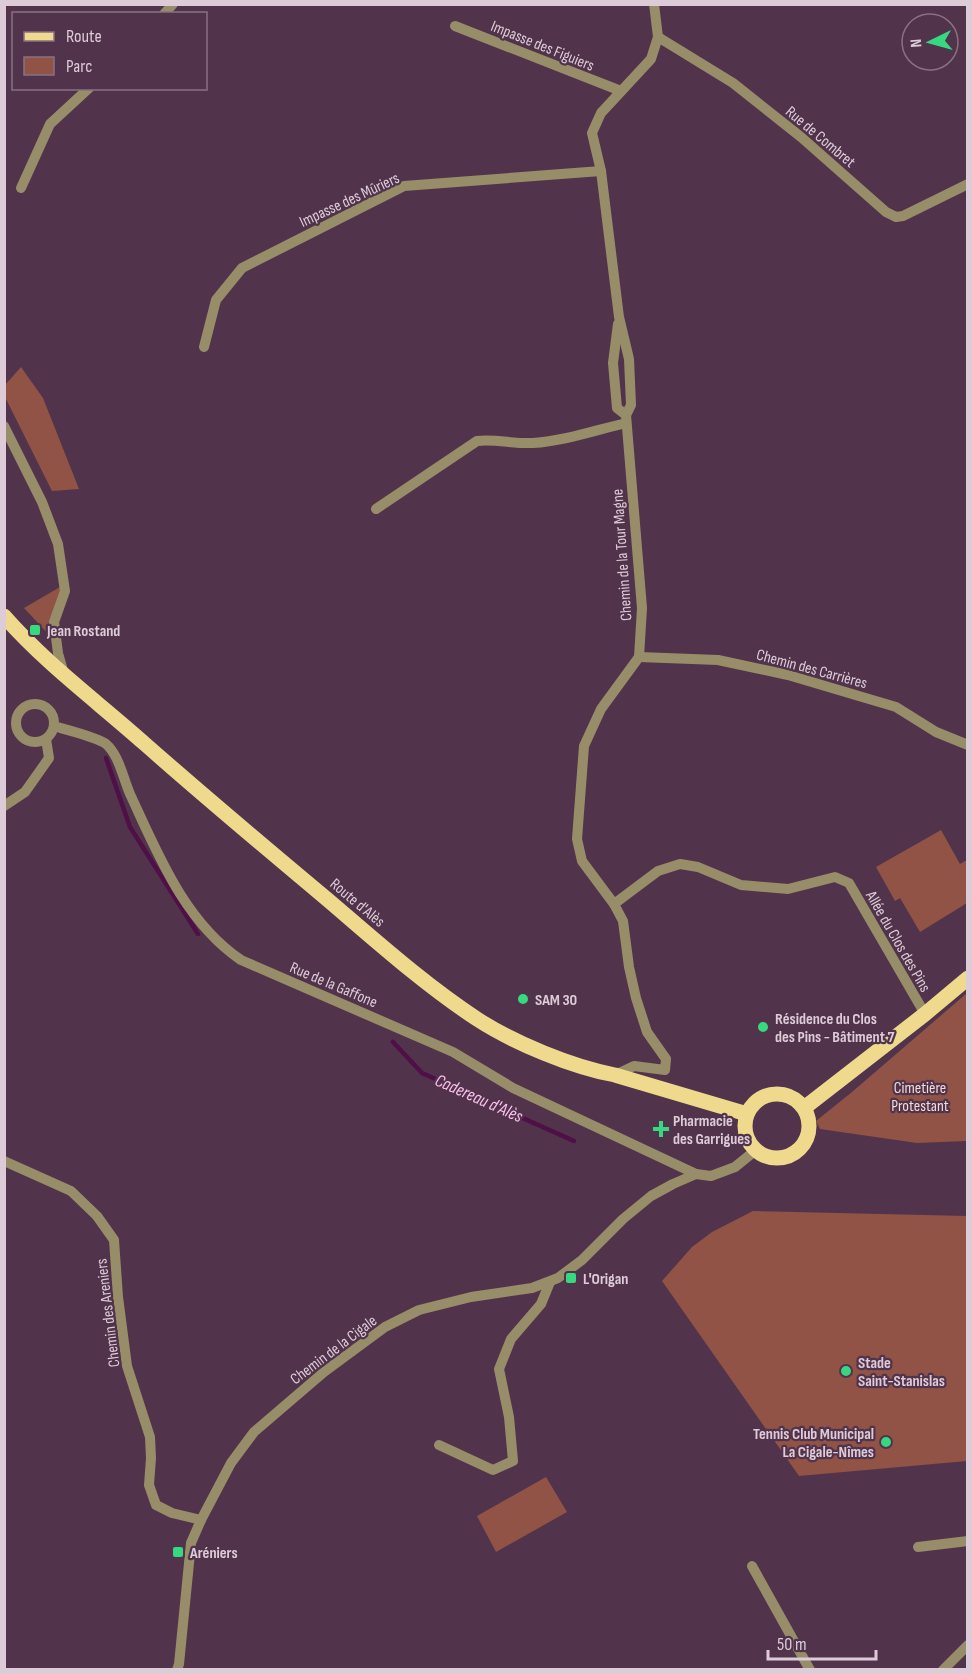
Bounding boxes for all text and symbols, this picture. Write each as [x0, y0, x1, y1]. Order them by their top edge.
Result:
legend [12, 12, 207, 90]
north arrow [900, 12, 960, 72]
street label: Impasse des Figuiers [488, 17, 597, 76]
text: Route [66, 26, 102, 47]
text: N [907, 38, 926, 48]
text: Parc [66, 56, 92, 77]
street label: Rue de Combret [781, 102, 859, 172]
street label: Impasse des Mûriers [297, 169, 403, 232]
street label: Chemin de la Tour Magne [608, 488, 637, 622]
place label: Jean Rostand [46, 622, 120, 641]
marker: Jean Rostand [28, 623, 42, 637]
street label: Chemin des Carrières [754, 646, 869, 693]
street label: Route d'Alès [326, 875, 388, 932]
street label: Allée du Clos des Pins [861, 887, 934, 996]
street label: Rue de la Gaffone [287, 958, 380, 1012]
place label: SAM 30 [535, 991, 577, 1010]
marker: SAM 30 [516, 992, 530, 1006]
place label: Résidence du Clos des Pins - Bâtiment 7 [775, 1010, 894, 1047]
marker: Résidence du Clos des Pins - Bâtiment 7 [756, 1020, 770, 1034]
water label: Cadereau d'Alès [432, 1070, 527, 1127]
park label: Cimetière Protestant [891, 1079, 949, 1116]
place label: Pharmacie des Garrigues [673, 1112, 750, 1149]
marker: Pharmacie des Garrigues [654, 1122, 668, 1136]
street label: Chemin des Areniers [92, 1257, 125, 1368]
place label: L'Origan [583, 1270, 628, 1289]
marker: L'Origan [564, 1271, 578, 1285]
street label: Chemin de la Cigale [287, 1311, 381, 1389]
place label: Stade Saint-Stanislas [858, 1354, 945, 1391]
marker: Stade Saint-Stanislas [839, 1364, 853, 1378]
place label: Tennis Club Municipal La Cigale-Nîmes [753, 1425, 874, 1462]
marker: Tennis Club Municipal La Cigale-Nîmes [879, 1435, 893, 1449]
place label: Aréniers [189, 1544, 238, 1563]
marker: Aréniers [171, 1545, 185, 1559]
scale bar [768, 1623, 876, 1661]
text: 50 m [777, 1634, 807, 1655]

